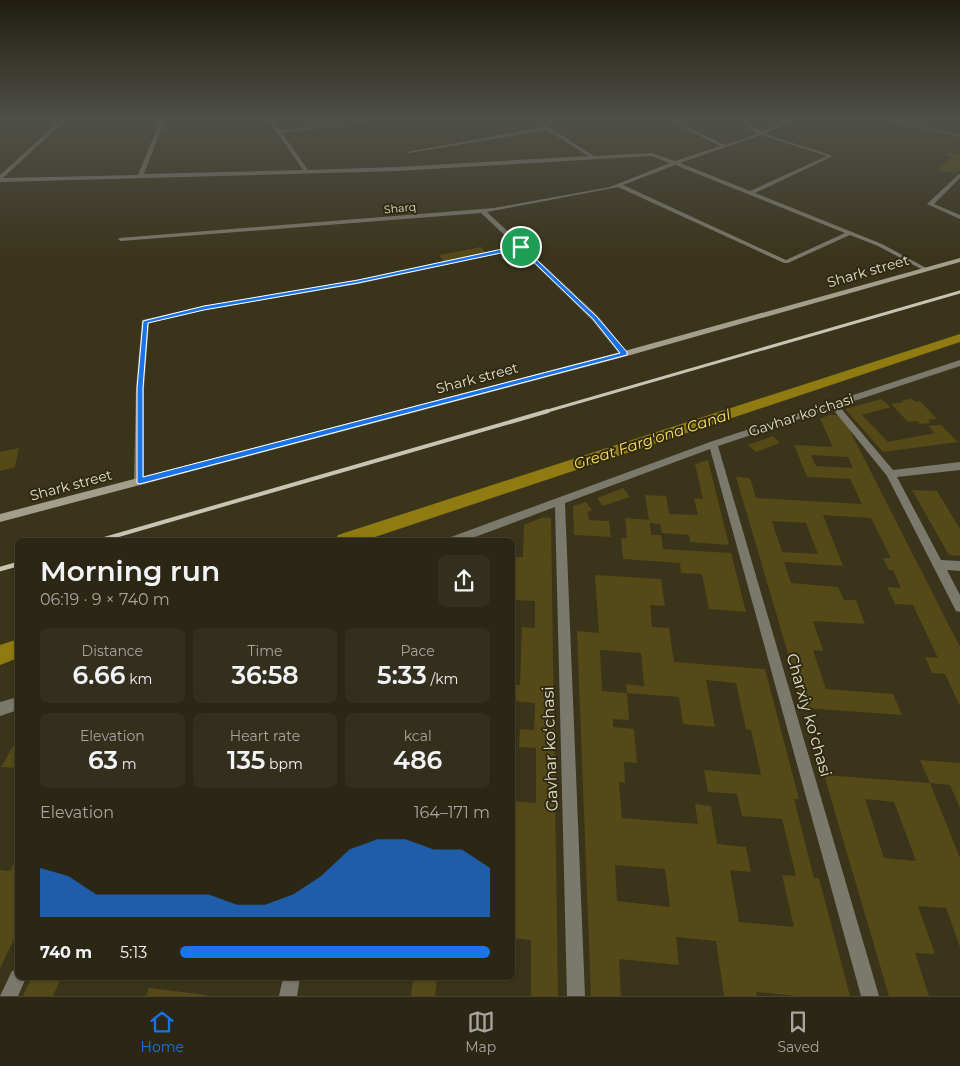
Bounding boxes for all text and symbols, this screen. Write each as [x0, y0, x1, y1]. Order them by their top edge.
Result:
street label: Sharq [383, 200, 417, 216]
pin [500, 226, 542, 268]
icon: arrive [507, 233, 535, 261]
street label: Shark street [825, 251, 911, 291]
street label: Shark street [434, 358, 520, 398]
street label: Gavhar koʻchasi [746, 390, 856, 440]
water label: Great Farg'ona Canal [571, 405, 733, 473]
street label: Shark street [28, 465, 114, 505]
text: Morning run [40, 554, 220, 588]
button: share [438, 555, 490, 607]
text: 06:19 · 9 × 740 m [40, 590, 170, 609]
text: Distance [82, 642, 143, 660]
text: Time [247, 642, 283, 660]
text: Pace [401, 642, 435, 660]
street label: Charxiy koʻchasi [782, 651, 836, 779]
text: 6.66 [72, 660, 125, 690]
text: 36:58 [231, 660, 299, 690]
text: 5:33 [377, 660, 427, 690]
text: km [125, 670, 152, 688]
text: /km [427, 670, 458, 688]
street label: Gavhar koʻchasi [538, 686, 562, 812]
text: Elevation [80, 727, 145, 745]
text: Heart rate [230, 727, 300, 745]
text: kcal [404, 727, 432, 745]
text: 63 [88, 745, 118, 775]
text: 135 [227, 745, 265, 775]
text: 486 [393, 745, 442, 775]
text: m [118, 755, 137, 773]
text: bpm [265, 755, 303, 773]
text: Elevation [40, 803, 114, 822]
text: 164–171 m [414, 803, 490, 822]
text: 740 m [40, 943, 92, 962]
text: 5:13 [120, 943, 147, 962]
tab: Home [141, 1008, 184, 1056]
tab: Map [465, 1008, 496, 1056]
tab: Saved [777, 1008, 819, 1056]

